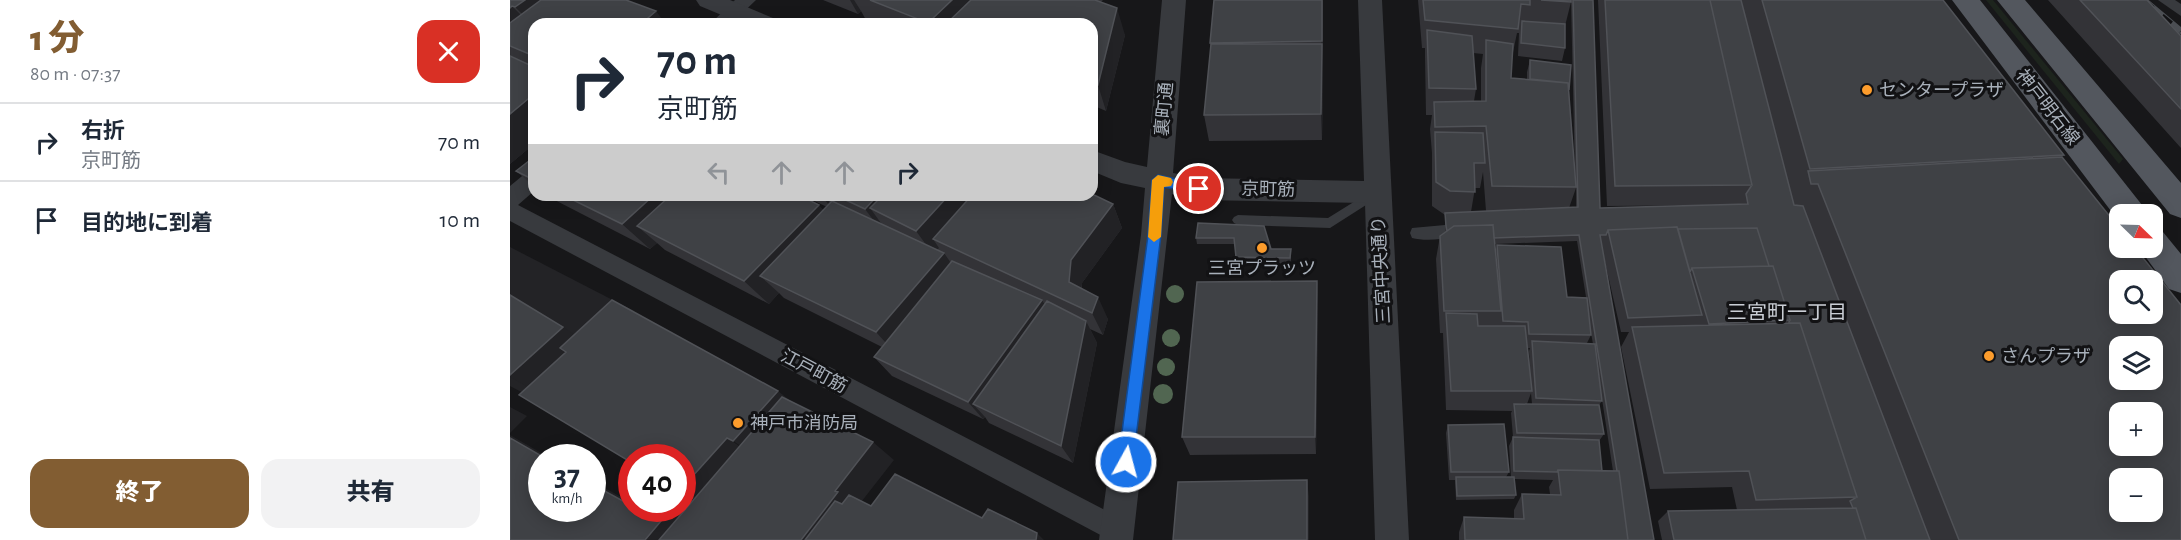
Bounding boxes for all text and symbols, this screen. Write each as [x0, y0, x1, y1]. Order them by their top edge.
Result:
button: close [417, 20, 480, 83]
text: 1 分 [30, 21, 84, 57]
text: 70 m [657, 40, 737, 82]
icon: right [558, 42, 636, 120]
text: 80 m · 07:37 [30, 64, 121, 84]
street label: 神戸明石線 [2012, 65, 2084, 149]
street label: 裏町通 [1153, 81, 1176, 137]
place label: センタープラザ [1879, 81, 2004, 100]
marker: センタープラザ [1860, 83, 1874, 97]
text: 京町筋 [657, 96, 738, 123]
text: 右折 [81, 120, 125, 142]
icon: right [30, 126, 63, 159]
text: 70 m [438, 131, 480, 153]
text: 京町筋 [81, 151, 141, 171]
icon: left [702, 156, 735, 189]
icon: ahead [765, 156, 798, 189]
icon: ahead [828, 156, 861, 189]
icon: right [891, 156, 924, 189]
pin [1173, 163, 1224, 214]
icon: arrive [1182, 172, 1215, 205]
street label: 京町筋 [1241, 180, 1295, 199]
icon: arrive [30, 204, 63, 237]
north arrow [2109, 204, 2163, 258]
map controls [2109, 204, 2163, 522]
text: 10 m [440, 209, 480, 231]
text: 目的地に到着 [81, 212, 213, 234]
street label: 三宮中央通り [1369, 216, 1394, 324]
marker: 三宮プラッツ [1255, 241, 1269, 255]
place label: 三宮プラッツ [1208, 259, 1316, 278]
button: search [2109, 270, 2163, 324]
district label: 三宮町一丁目 [1727, 302, 1847, 323]
button: layers [2109, 336, 2163, 390]
street label: 江戸町筋 [778, 346, 850, 397]
place label: さんプラザ [2001, 347, 2091, 366]
marker: さんプラザ [1982, 349, 1996, 363]
button: + [2109, 402, 2163, 456]
place label: 神戸市消防局 [750, 414, 858, 433]
marker: 神戸市消防局 [731, 416, 745, 430]
position arrow [1094, 430, 1158, 494]
speed limit sign: 40 [618, 444, 696, 522]
button: 終了 [30, 459, 249, 528]
button: 共有 [261, 459, 480, 528]
text: 37 [554, 461, 580, 491]
button: − [2109, 468, 2163, 522]
text: km/h [552, 491, 582, 506]

